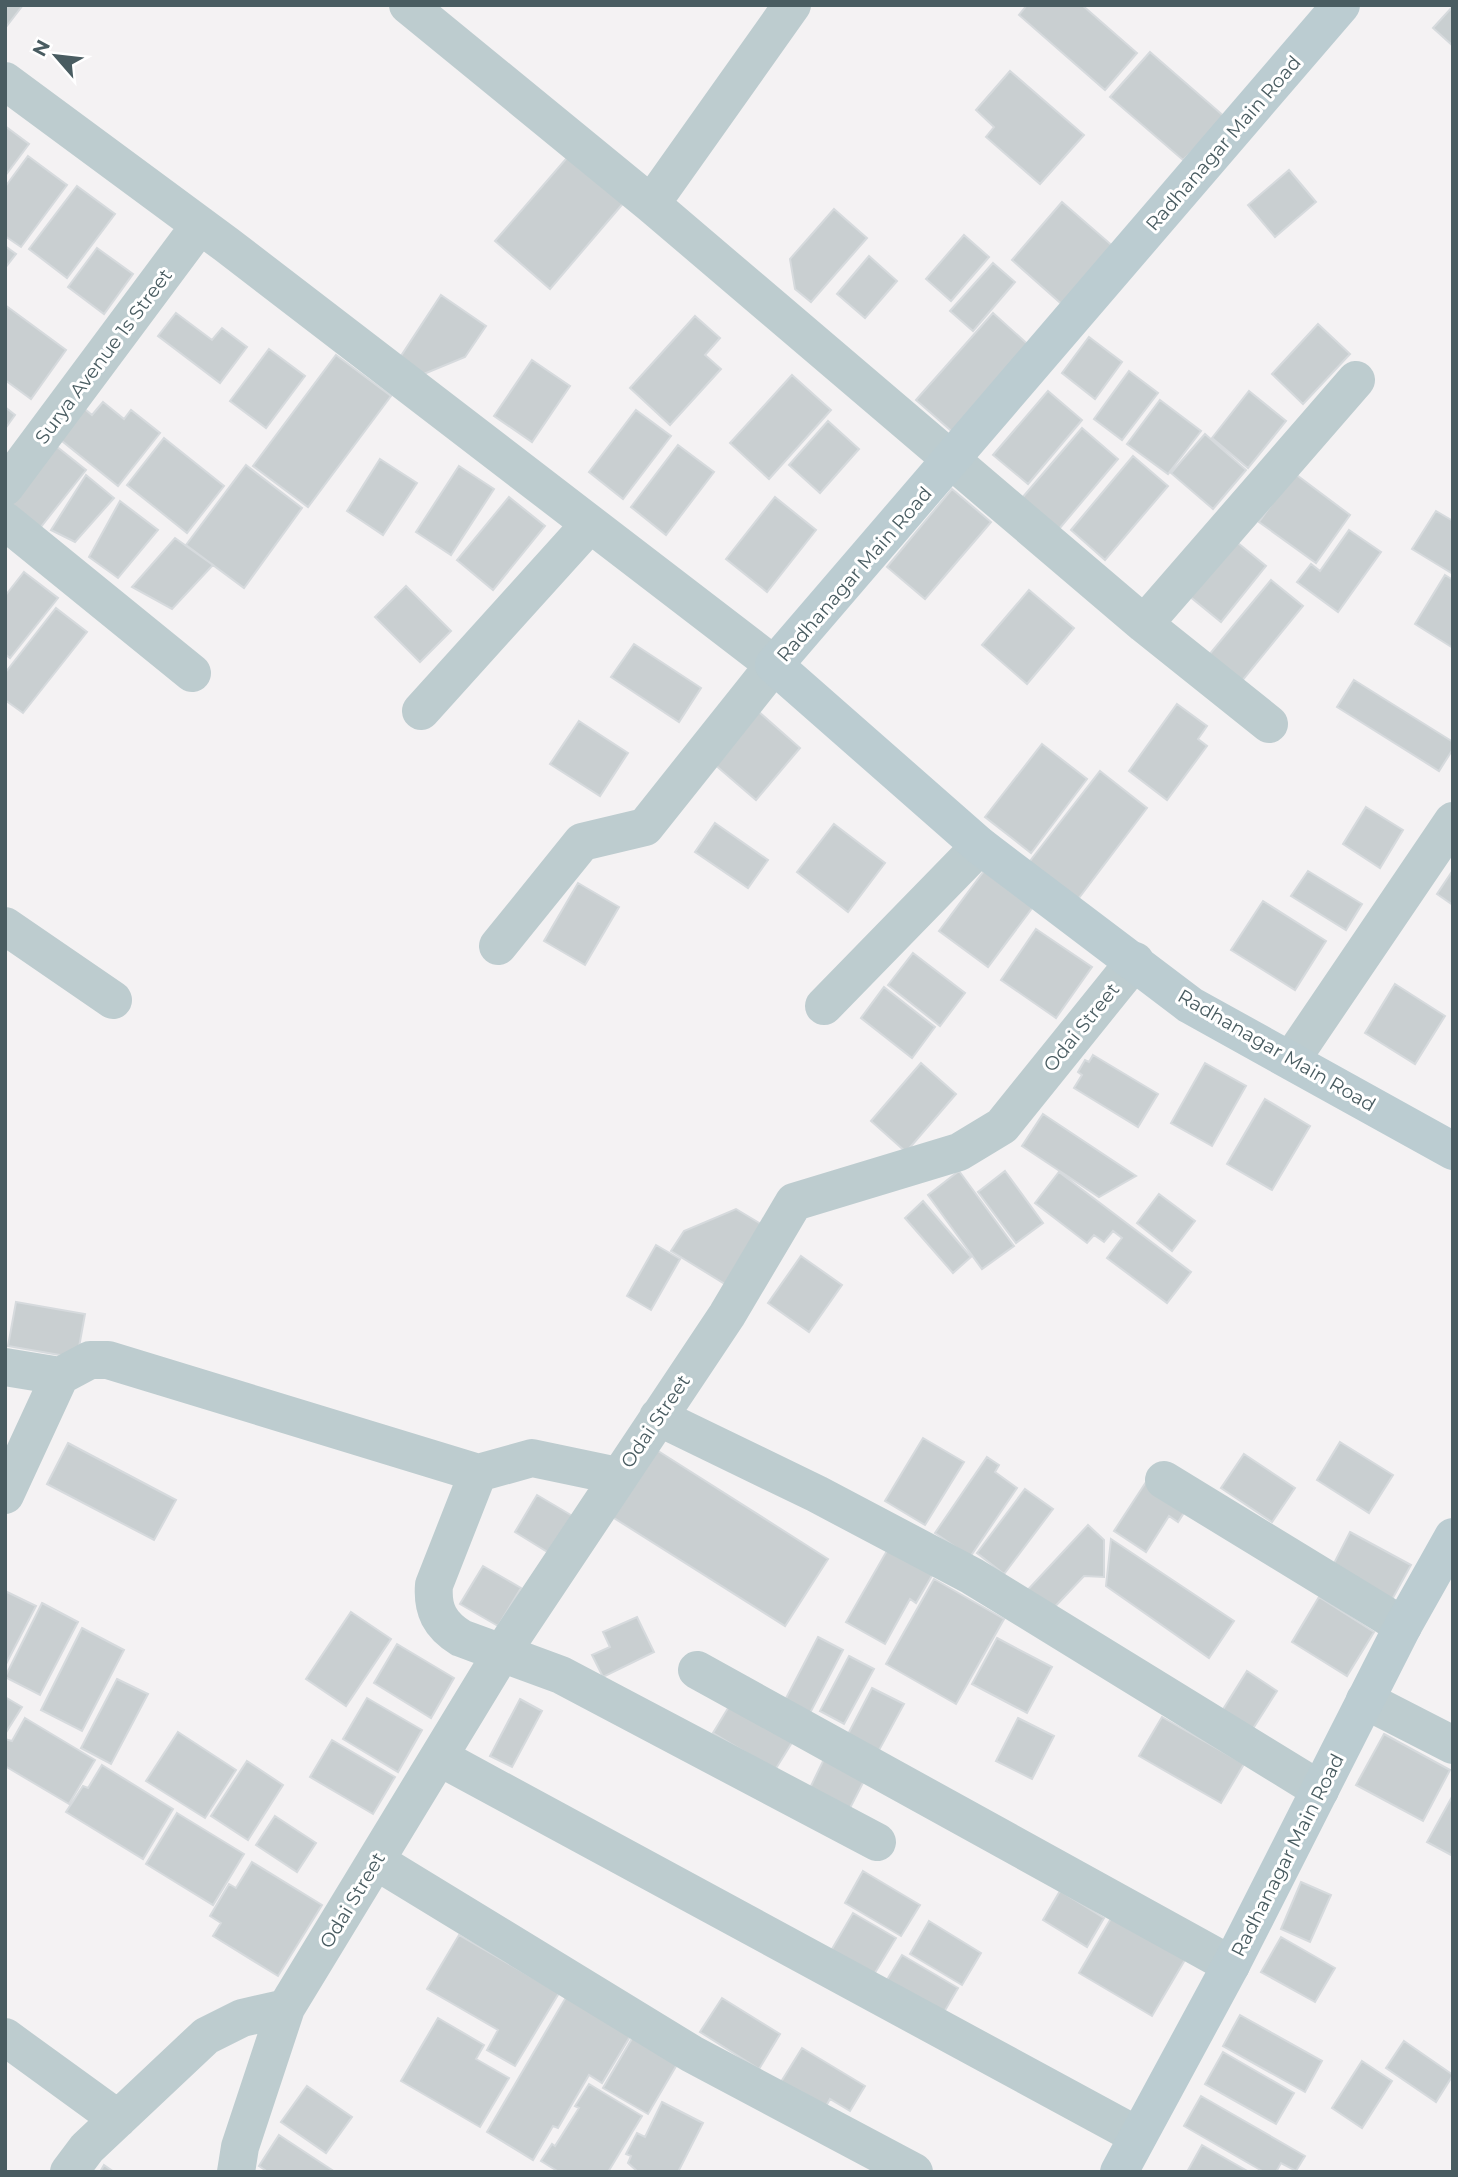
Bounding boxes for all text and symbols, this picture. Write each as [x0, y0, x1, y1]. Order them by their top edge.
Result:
north arrow [21, 21, 91, 91]
text: N [28, 36, 55, 60]
street label: Radhanagar Main Road [1141, 51, 1306, 236]
street label: Surya Avenue 1s Street [30, 264, 177, 448]
street label: Radhanagar Main Road [772, 482, 937, 667]
street label: Odai Street [1039, 978, 1124, 1076]
street label: Radhanagar Main Road [1174, 984, 1380, 1117]
street label: Odai Street [616, 1370, 695, 1472]
street label: Radhanagar Main Road [1226, 1750, 1349, 1961]
street label: Odai Street [315, 1848, 390, 1952]

